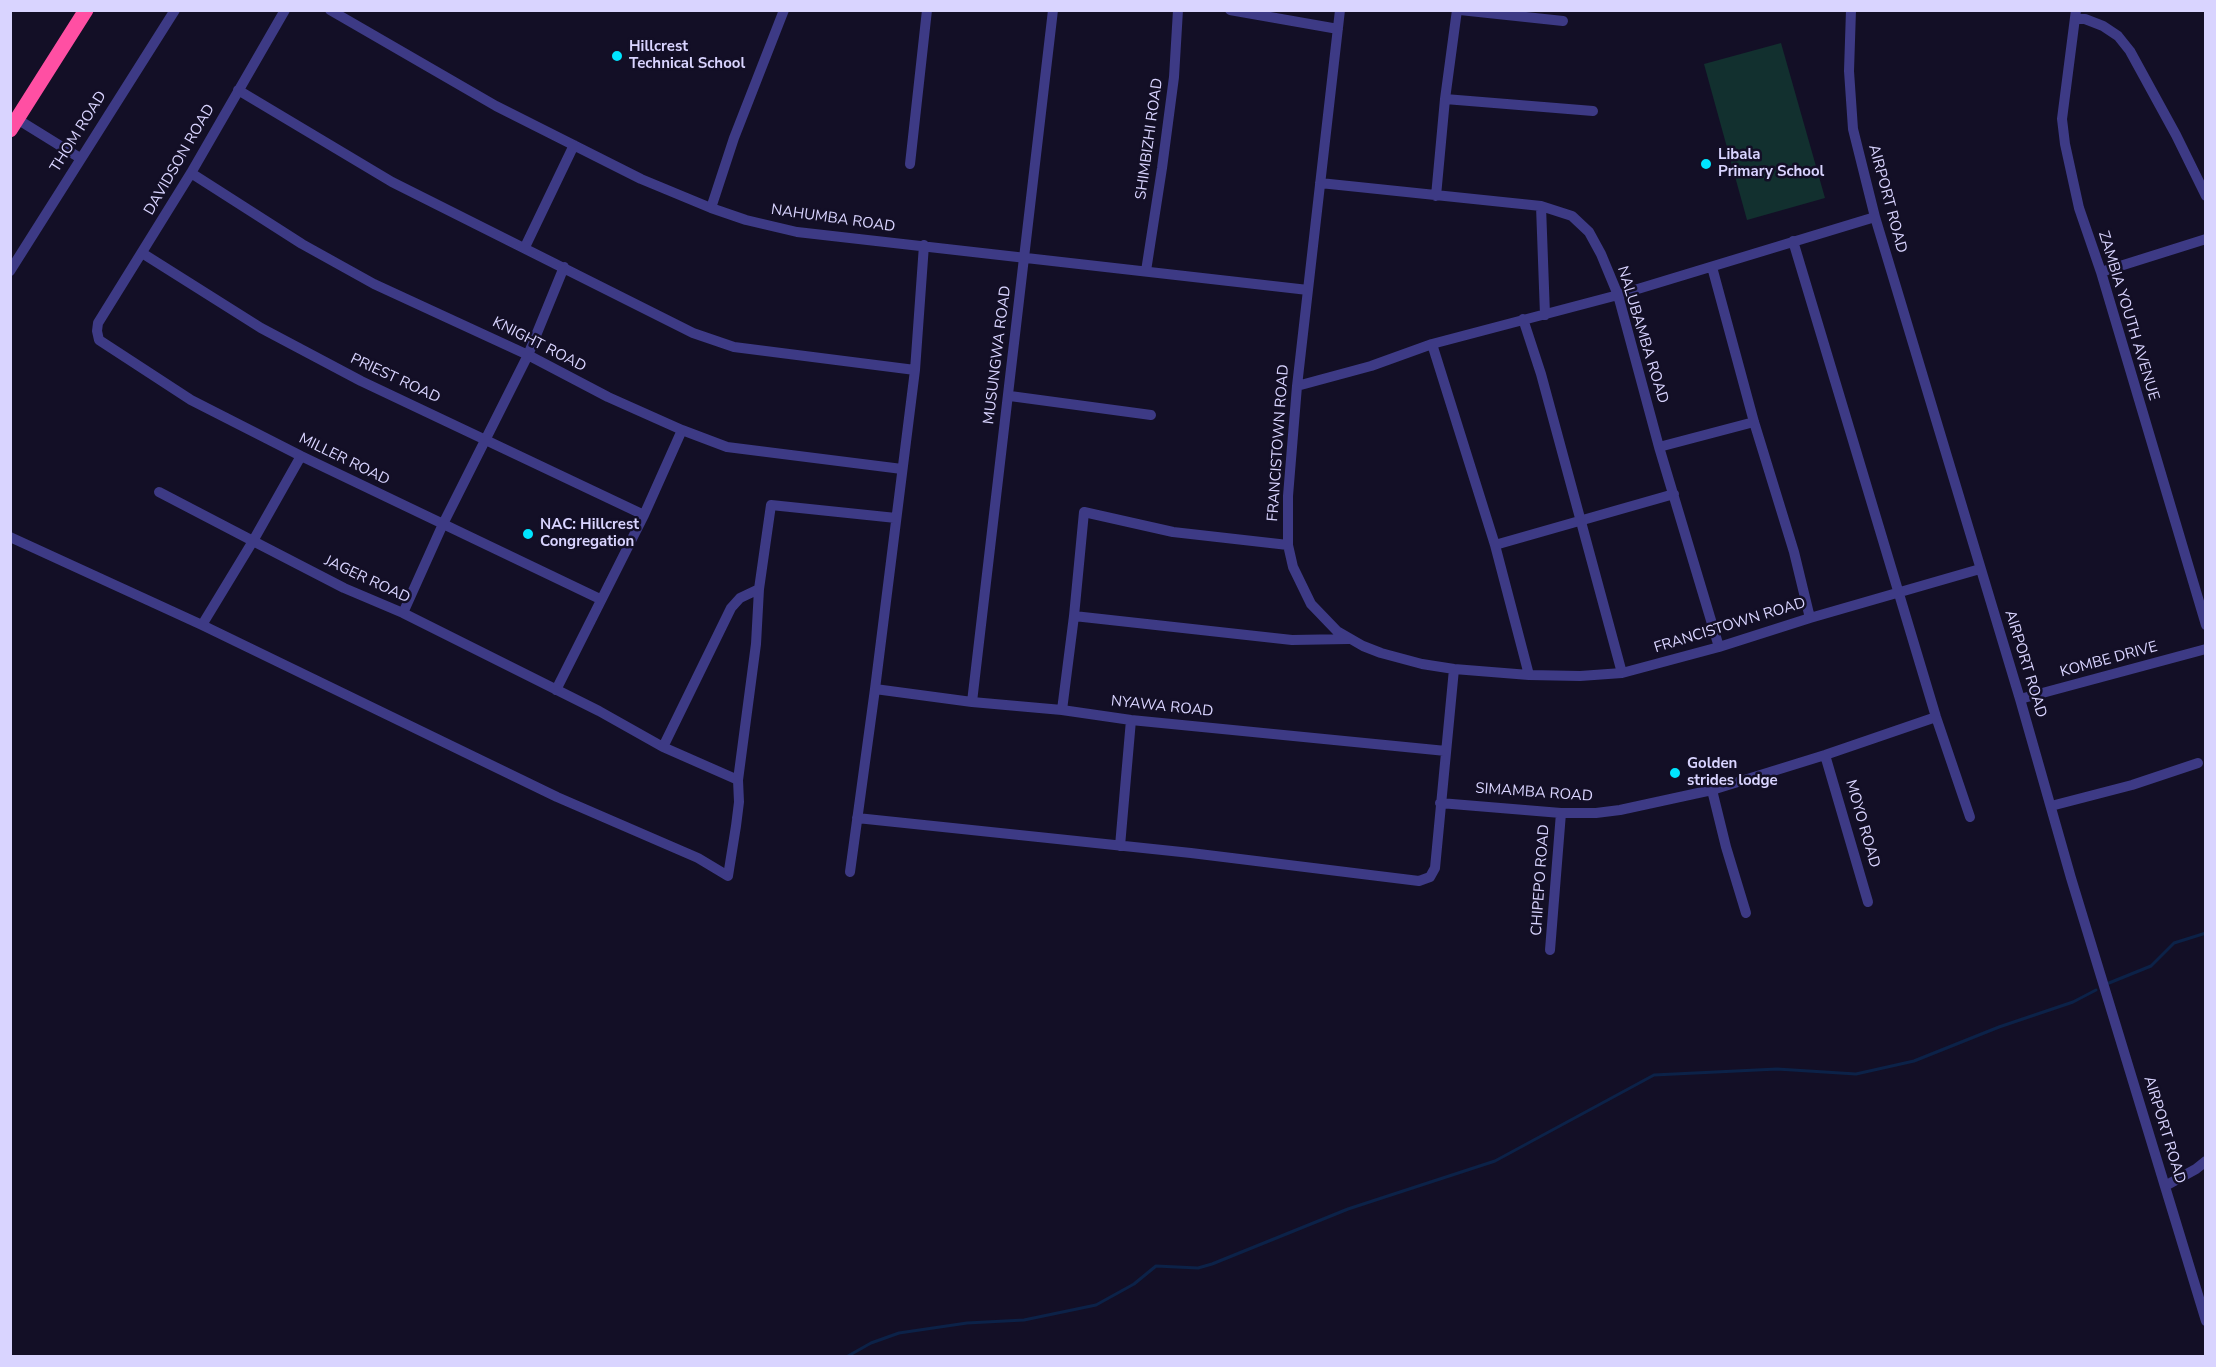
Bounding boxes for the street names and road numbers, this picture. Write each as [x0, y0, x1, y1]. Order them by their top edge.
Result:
street label: SHIMBIZHI ROAD [1133, 77, 1167, 201]
street label: THOM ROAD [47, 88, 111, 176]
street label: DAVIDSON ROAD [141, 101, 219, 219]
street label: AIRPORT ROAD [1864, 143, 1910, 255]
street label: NAHUMBA ROAD [770, 201, 896, 237]
street label: ZAMBIA YOUTH AVENUE [2094, 229, 2162, 403]
street label: NALUBAMBA ROAD [1613, 264, 1671, 406]
street label: MUSUNGWA ROAD [981, 285, 1015, 425]
street label: KNIGHT ROAD [489, 314, 589, 376]
street label: PRIEST ROAD [347, 350, 443, 408]
street label: FRANCISTOWN ROAD [1265, 364, 1293, 522]
street label: MILLER ROAD [296, 430, 392, 490]
street label: JAGER ROAD [321, 552, 413, 608]
street label: FRANCISTOWN ROAD [1652, 594, 1808, 658]
street label: AIRPORT ROAD [2000, 608, 2050, 720]
street label: KOMBE DRIVE [2058, 638, 2160, 682]
street label: NYAWA ROAD [1110, 693, 1214, 721]
street label: MOYO ROAD [1841, 778, 1883, 870]
street label: SIMAMBA ROAD [1475, 780, 1593, 806]
street label: CHIPEPO ROAD [1528, 824, 1554, 936]
street label: AIRPORT ROAD [2139, 1074, 2189, 1186]

